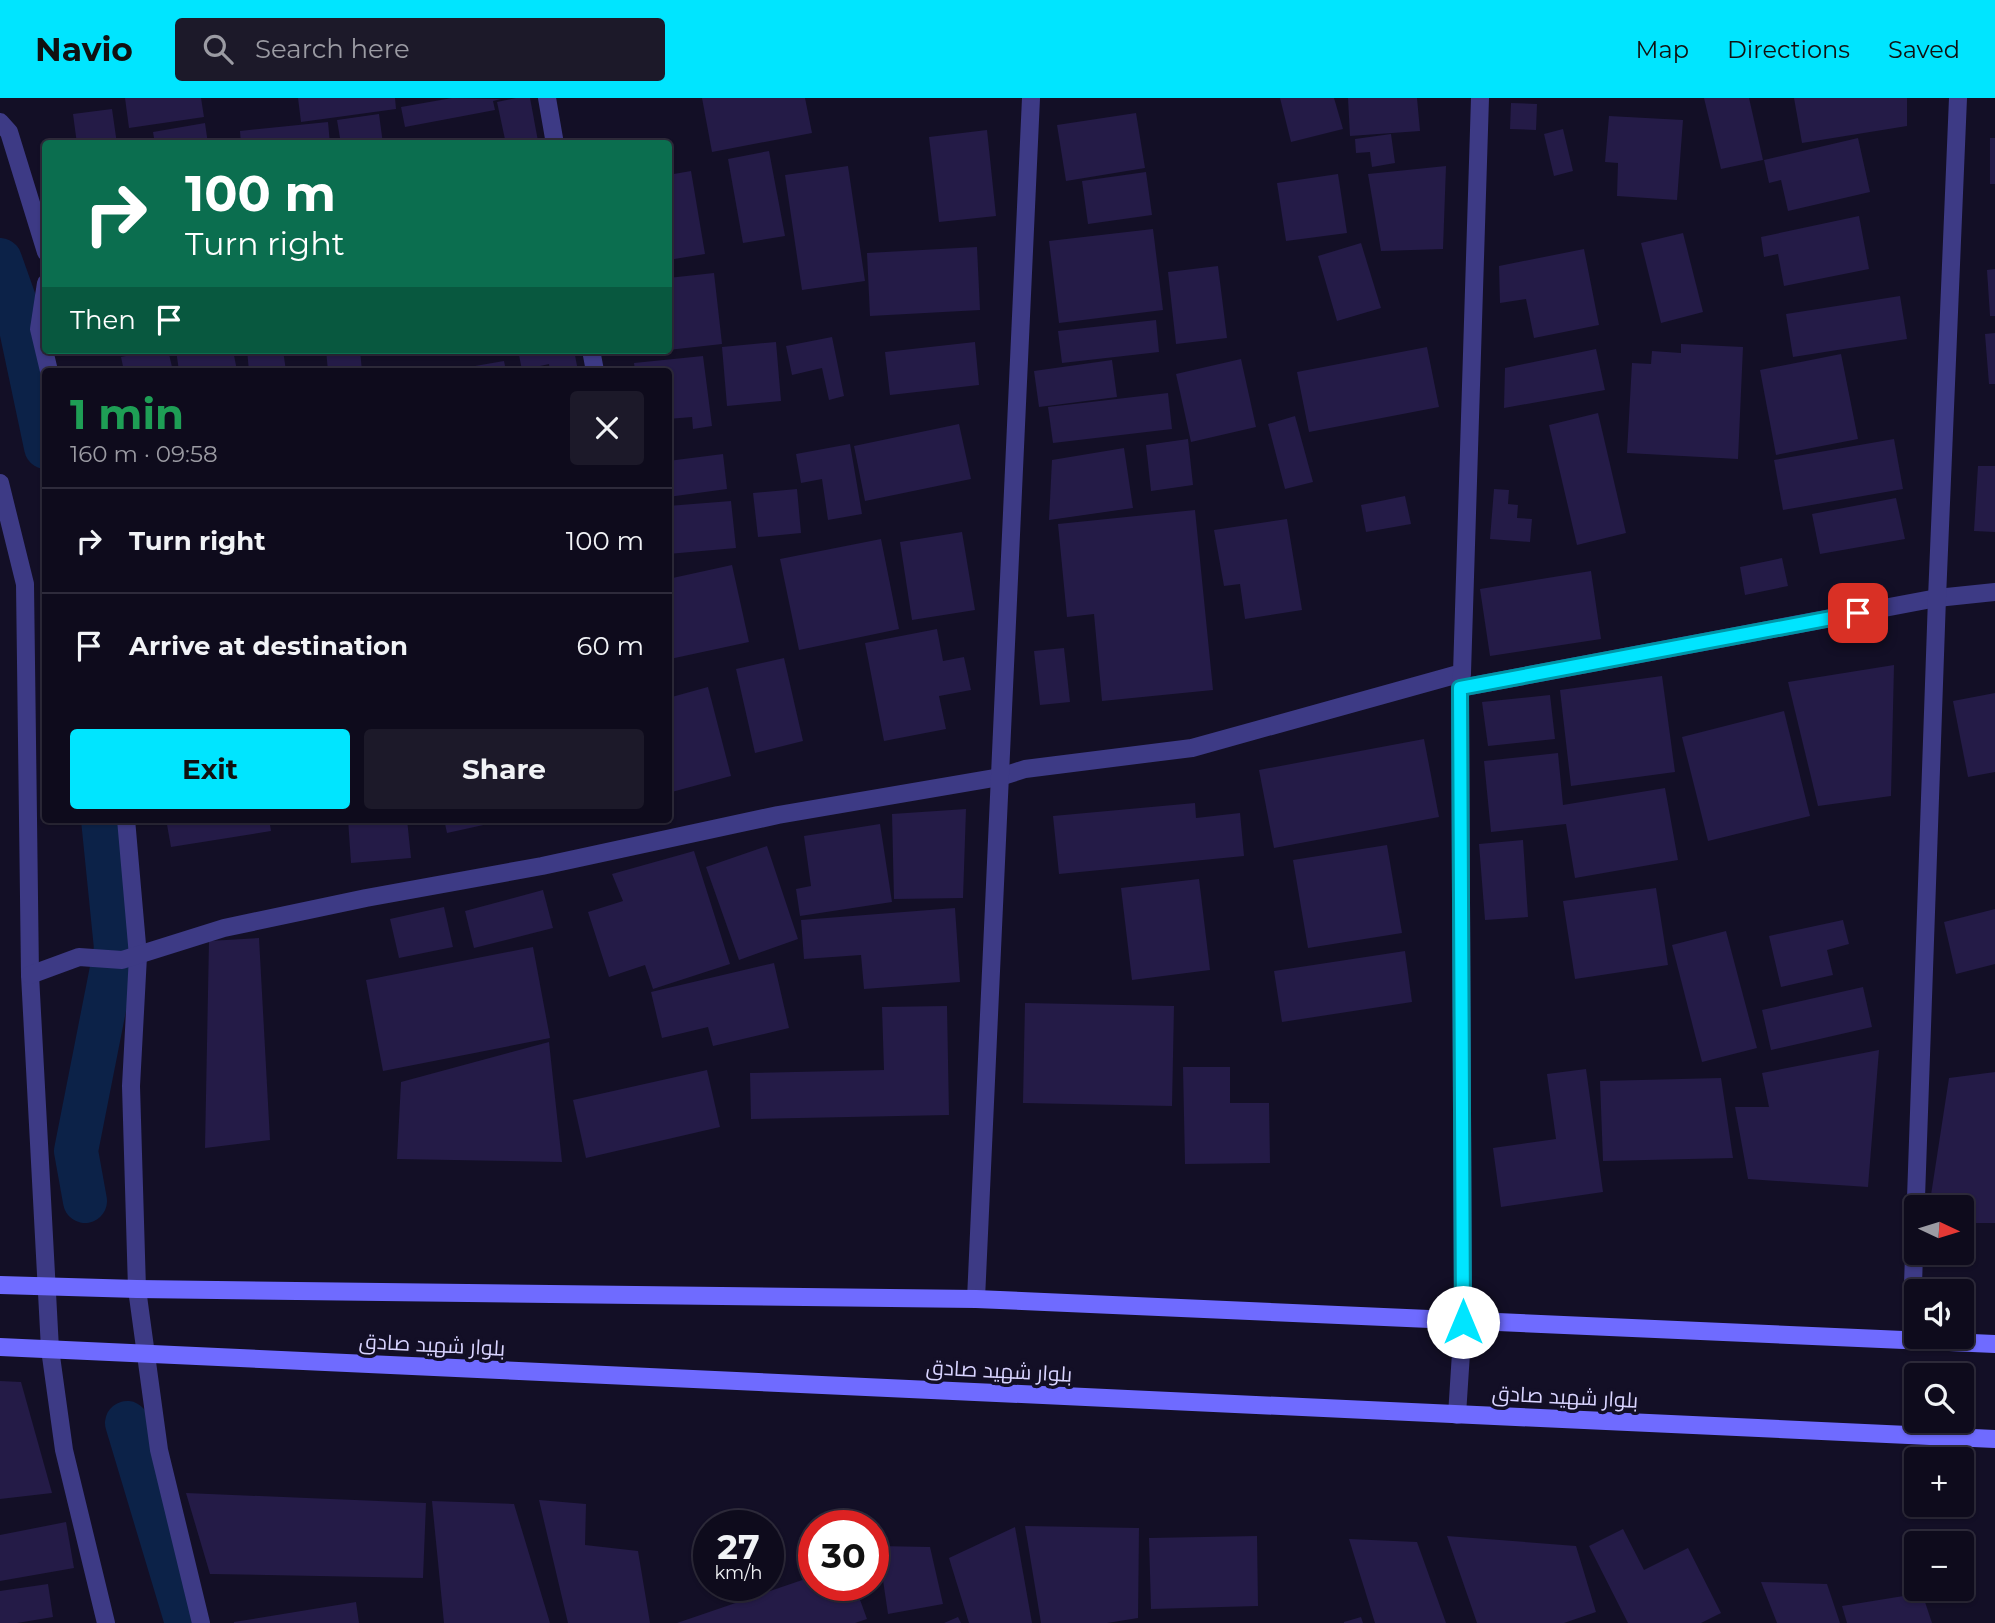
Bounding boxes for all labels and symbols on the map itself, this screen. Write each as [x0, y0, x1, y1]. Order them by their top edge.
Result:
pin [1828, 583, 1888, 643]
north arrow [1904, 1195, 1974, 1265]
position arrow [1426, 1285, 1500, 1359]
street label: بلوار شهید صادق [358, 1328, 506, 1362]
street label: بلوار شهید صادق [925, 1354, 1073, 1388]
street label: بلوار شهید صادق [1491, 1380, 1639, 1414]
speed limit sign: 30 [798, 1510, 889, 1601]

